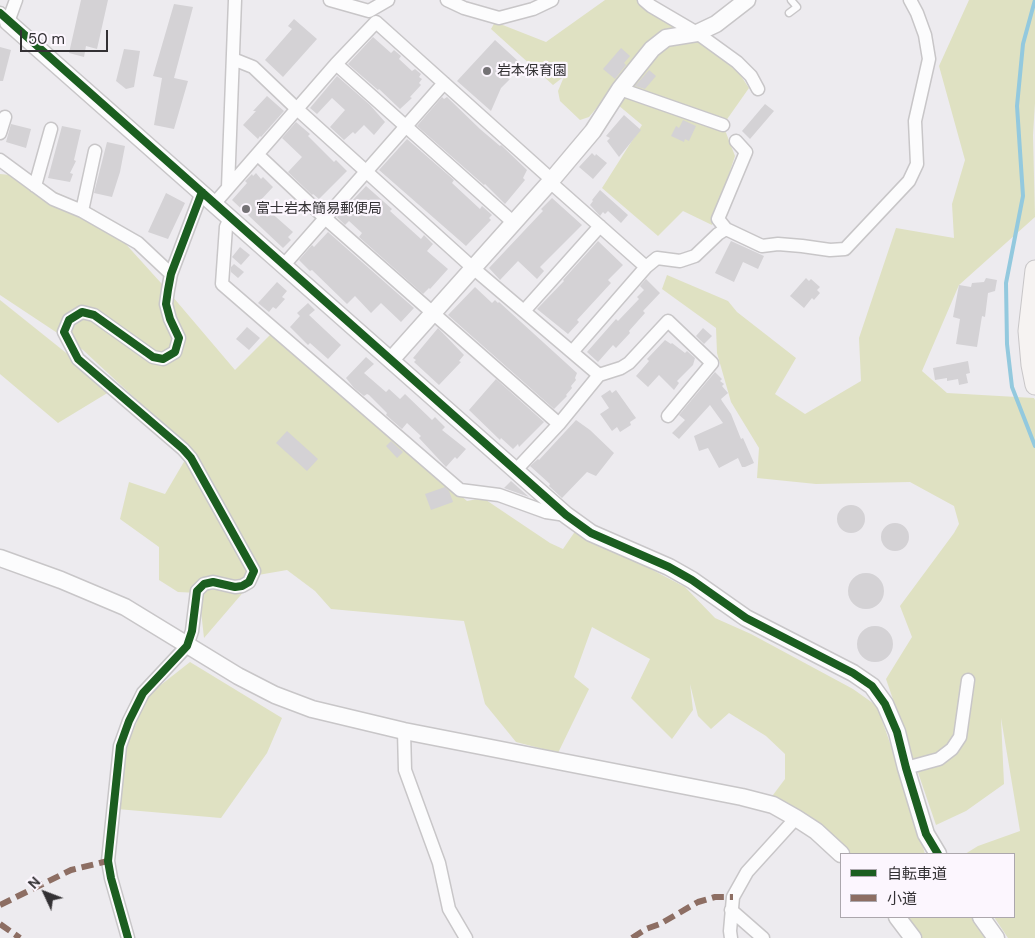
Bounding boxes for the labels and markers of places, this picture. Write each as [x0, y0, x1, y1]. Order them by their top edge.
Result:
place label: 岩本保育園 [497, 63, 567, 79]
marker: 岩本保育園 [481, 65, 493, 77]
place label: 富士岩本簡易郵便局 [256, 201, 382, 217]
marker: 富士岩本簡易郵便局 [240, 203, 252, 215]

